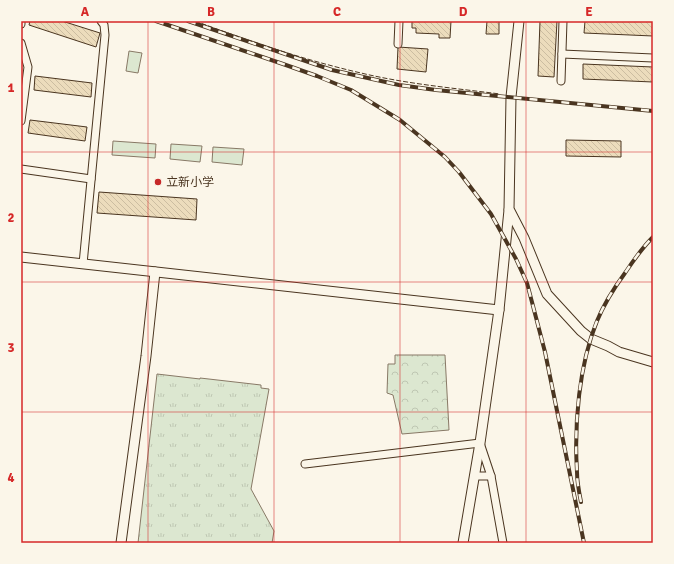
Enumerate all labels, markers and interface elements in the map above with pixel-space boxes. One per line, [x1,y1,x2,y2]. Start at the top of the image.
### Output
text: A [81,4,90,20]
text: B [207,4,215,20]
text: C [333,4,341,20]
text: D [459,4,468,20]
text: E [585,4,593,20]
text: 1 [7,80,15,96]
place label: 立新小学 [166,175,214,190]
marker: 立新小学 [153,177,163,187]
text: 2 [7,210,15,226]
text: 3 [7,340,15,356]
text: 4 [7,470,15,486]

